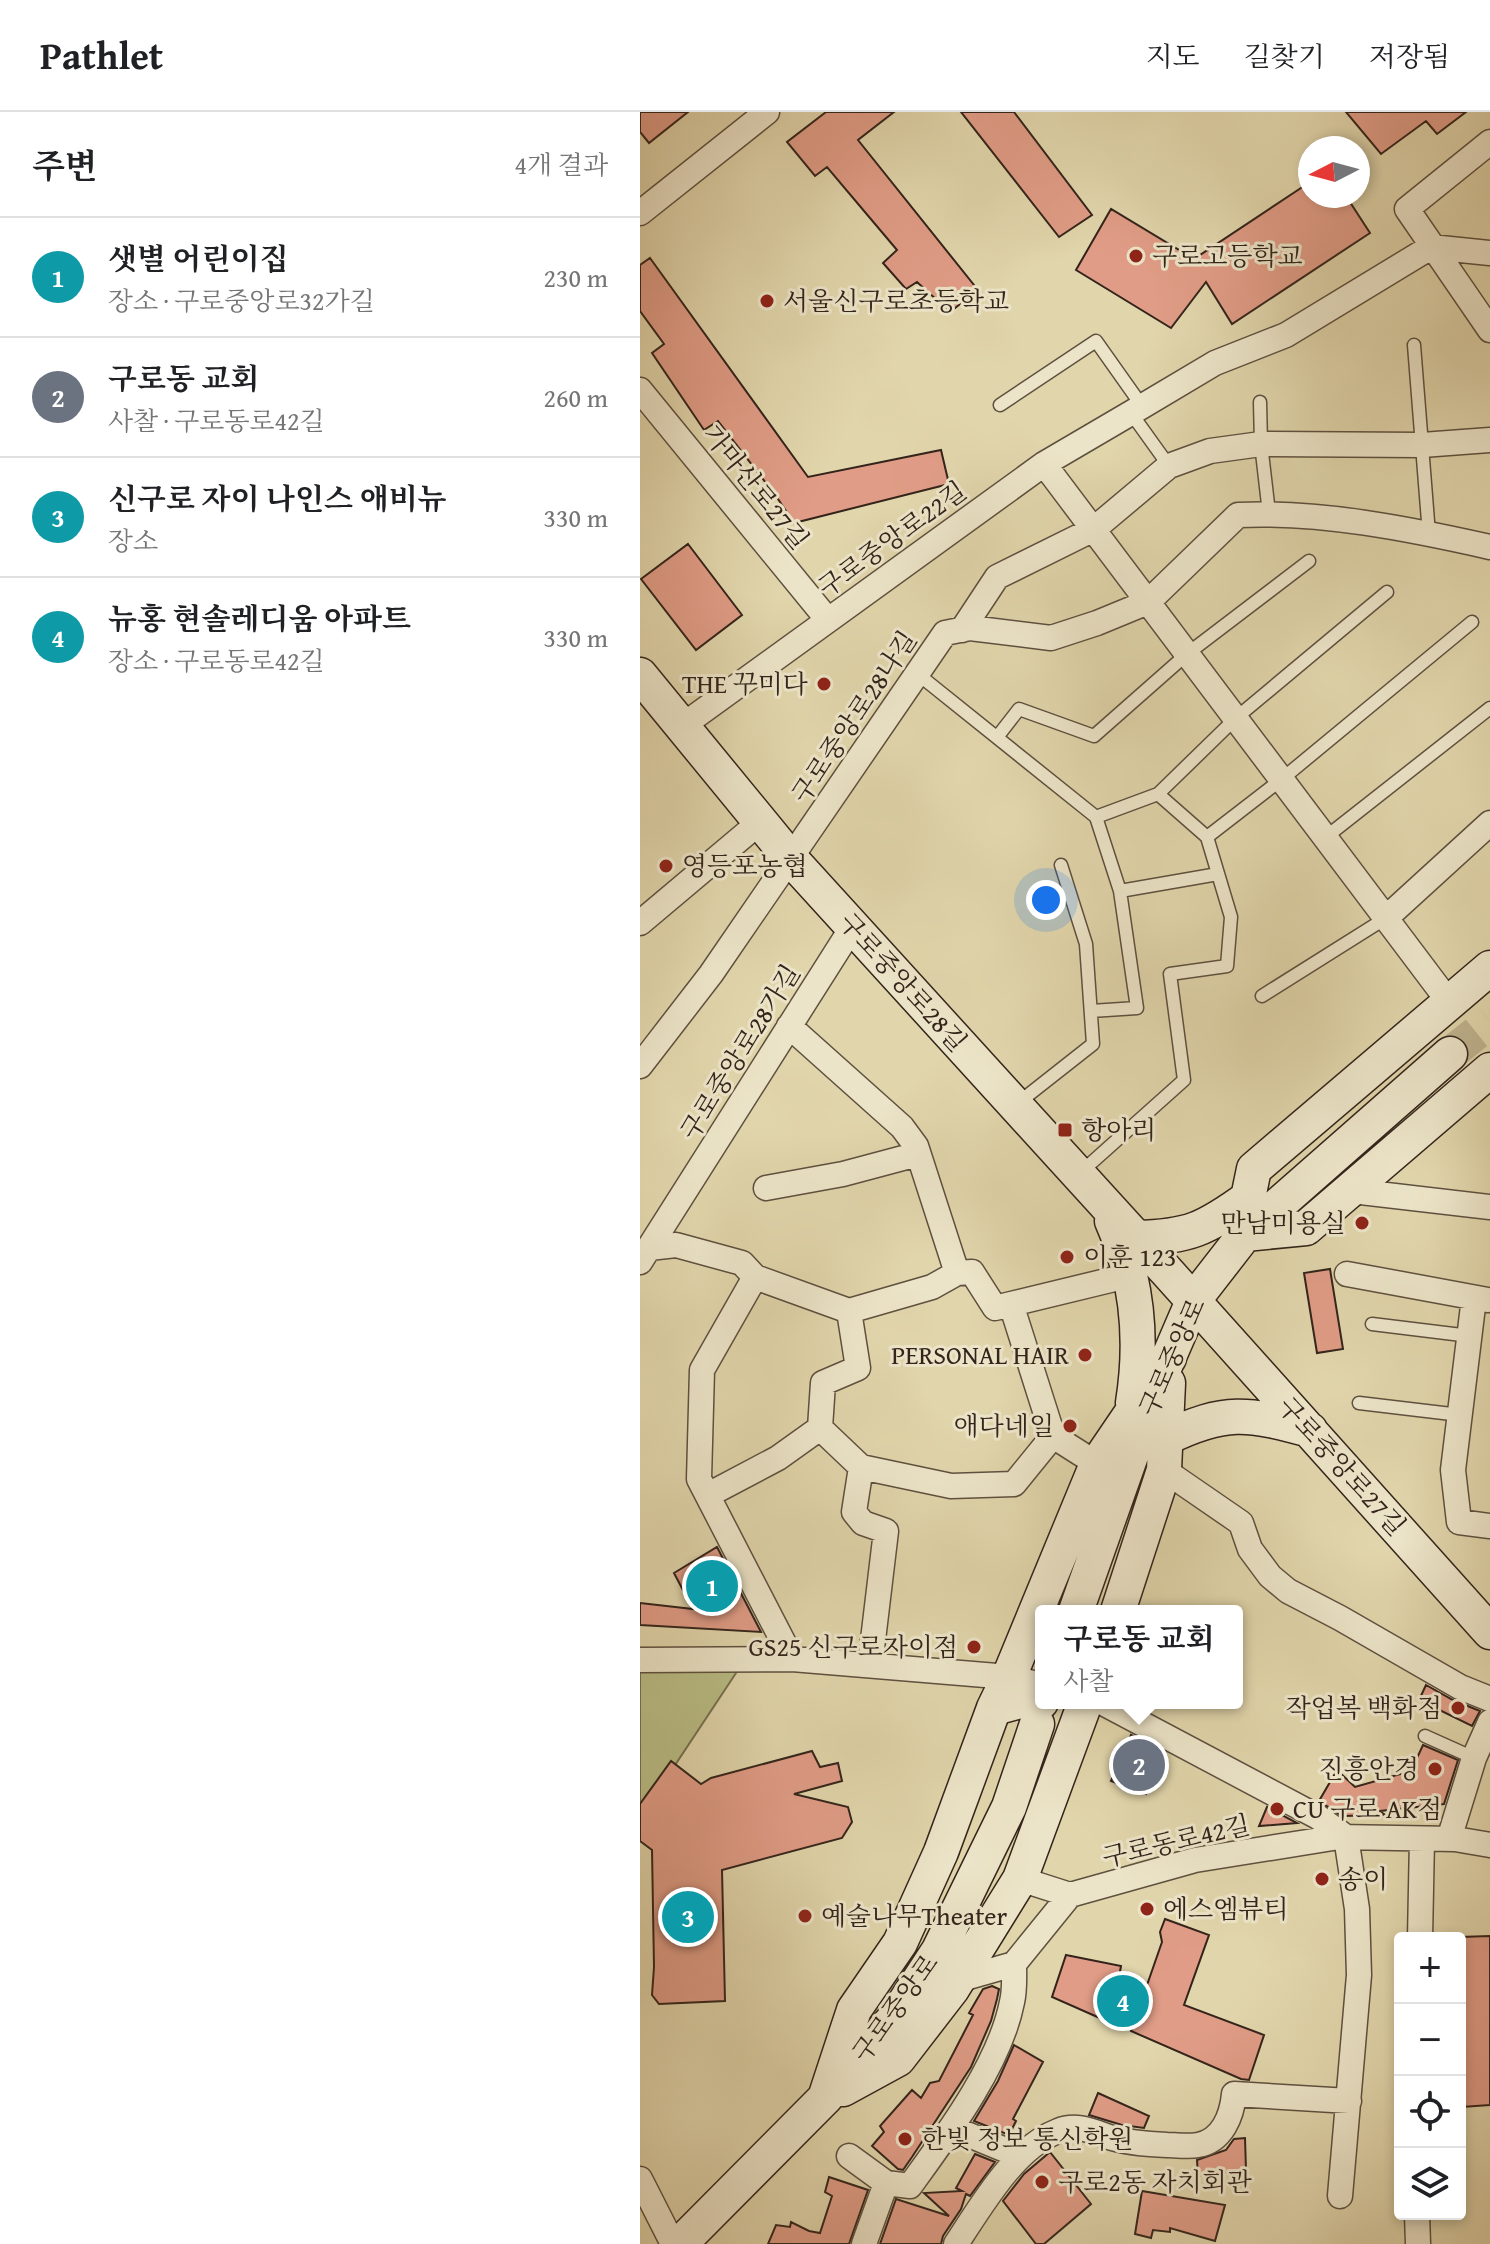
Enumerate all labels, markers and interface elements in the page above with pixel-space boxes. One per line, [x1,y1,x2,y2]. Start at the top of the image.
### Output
text: Pathlet [40,27,163,83]
text: 지도 [1146,35,1200,76]
text: 길찾기 [1244,35,1325,76]
text: 저장됨 [1369,35,1450,76]
north arrow [1298,136,1370,208]
text: 주변 [32,141,98,190]
text: 4개 결과 [514,145,608,184]
text: 샛별 어린이집 [108,236,289,280]
place label: 구로고등학교 [1152,236,1303,275]
marker: 구로고등학교 [1127,247,1145,265]
text: 1 [51,258,65,297]
text: 230 m [543,258,608,297]
text: 장소 · 구로중앙로32가길 [108,281,375,320]
place label: 서울신구로초등학교 [783,281,1009,320]
marker: 서울신구로초등학교 [758,292,776,310]
text: 구로동 교회 [108,356,260,400]
text: 2 [51,378,65,417]
text: 260 m [543,378,608,417]
text: 사찰 · 구로동로42길 [108,401,325,440]
street label: 가마산로27길 [694,416,819,557]
street label: 구로중앙로22길 [809,471,974,606]
text: 신구로 자이 나인스 애비뉴 [108,476,447,520]
text: 3 [51,498,65,537]
text: 330 m [543,498,608,537]
text: 장소 [108,521,158,560]
text: 뉴홍 현솔레디움 아파트 [108,596,411,640]
text: 4 [51,618,65,657]
text: 330 m [543,618,608,657]
street label: 구로중앙로28나길 [781,623,926,811]
text: 장소 · 구로동로42길 [108,641,325,680]
place label: THE 꾸미다 [682,664,808,703]
marker: THE 꾸미다 [815,675,833,693]
place label: 영등포농협 [682,846,808,885]
marker: 영등포농협 [657,857,675,875]
your location [1026,880,1066,920]
street label: 구로중앙로28길 [830,903,977,1060]
street label: 구로중앙로28가길 [670,956,809,1147]
place label: 항아리 [1081,1110,1156,1149]
marker: 항아리 [1056,1121,1074,1139]
place label: 만남미용실 [1220,1203,1346,1242]
marker: 만남미용실 [1353,1214,1371,1232]
place label: 이훈 123 [1083,1237,1177,1276]
marker: 이훈 123 [1058,1248,1076,1266]
street label: 구로중앙로 [1128,1291,1215,1422]
place label: PERSONAL HAIR [891,1335,1069,1374]
marker: PERSONAL HAIR [1076,1346,1094,1364]
street label: 구로중앙로27길 [1269,1387,1416,1544]
place label: 애다네일 [954,1406,1054,1445]
marker: 애다네일 [1061,1417,1079,1435]
pin: 1 [686,1556,738,1616]
popup [1035,1605,1243,1709]
text: 구로동 교회 [1063,1616,1215,1660]
place label: GS25 신구로자이점 [749,1627,958,1666]
marker: GS25 신구로자이점 [965,1638,983,1656]
text: 사찰 [1063,1661,1113,1700]
place label: 작업복 백화점 [1286,1688,1442,1727]
marker: 작업복 백화점 [1449,1699,1467,1717]
pin: 2 [1113,1735,1165,1795]
place label: 진흥안경 [1319,1749,1419,1788]
marker: 진흥안경 [1426,1760,1444,1778]
place label: CU 구로 AK점 [1293,1789,1442,1828]
marker: CU 구로 AK점 [1268,1800,1286,1818]
street label: 구로동로42길 [1098,1805,1254,1876]
place label: 송이 [1338,1859,1388,1898]
marker: 송이 [1313,1870,1331,1888]
pin: 3 [662,1887,714,1947]
place label: 에스엠뷰티 [1163,1889,1289,1928]
place label: 예술나무Theater [821,1896,1008,1935]
marker: 에스엠뷰티 [1138,1900,1156,1918]
marker: 예술나무Theater [796,1907,814,1925]
map controls [1394,1932,1466,2220]
button: + [1394,1932,1466,2004]
street label: 구로중앙로 [842,1945,947,2070]
pin: 4 [1097,1971,1149,2031]
button: − [1394,2004,1466,2076]
button: locate [1394,2076,1466,2148]
place label: 한빛 정보 통신학원 [921,2119,1133,2158]
marker: 한빛 정보 통신학원 [896,2130,914,2148]
button: layers [1394,2148,1466,2220]
place label: 구로2동 자치회관 [1058,2162,1252,2201]
marker: 구로2동 자치회관 [1033,2173,1051,2191]

